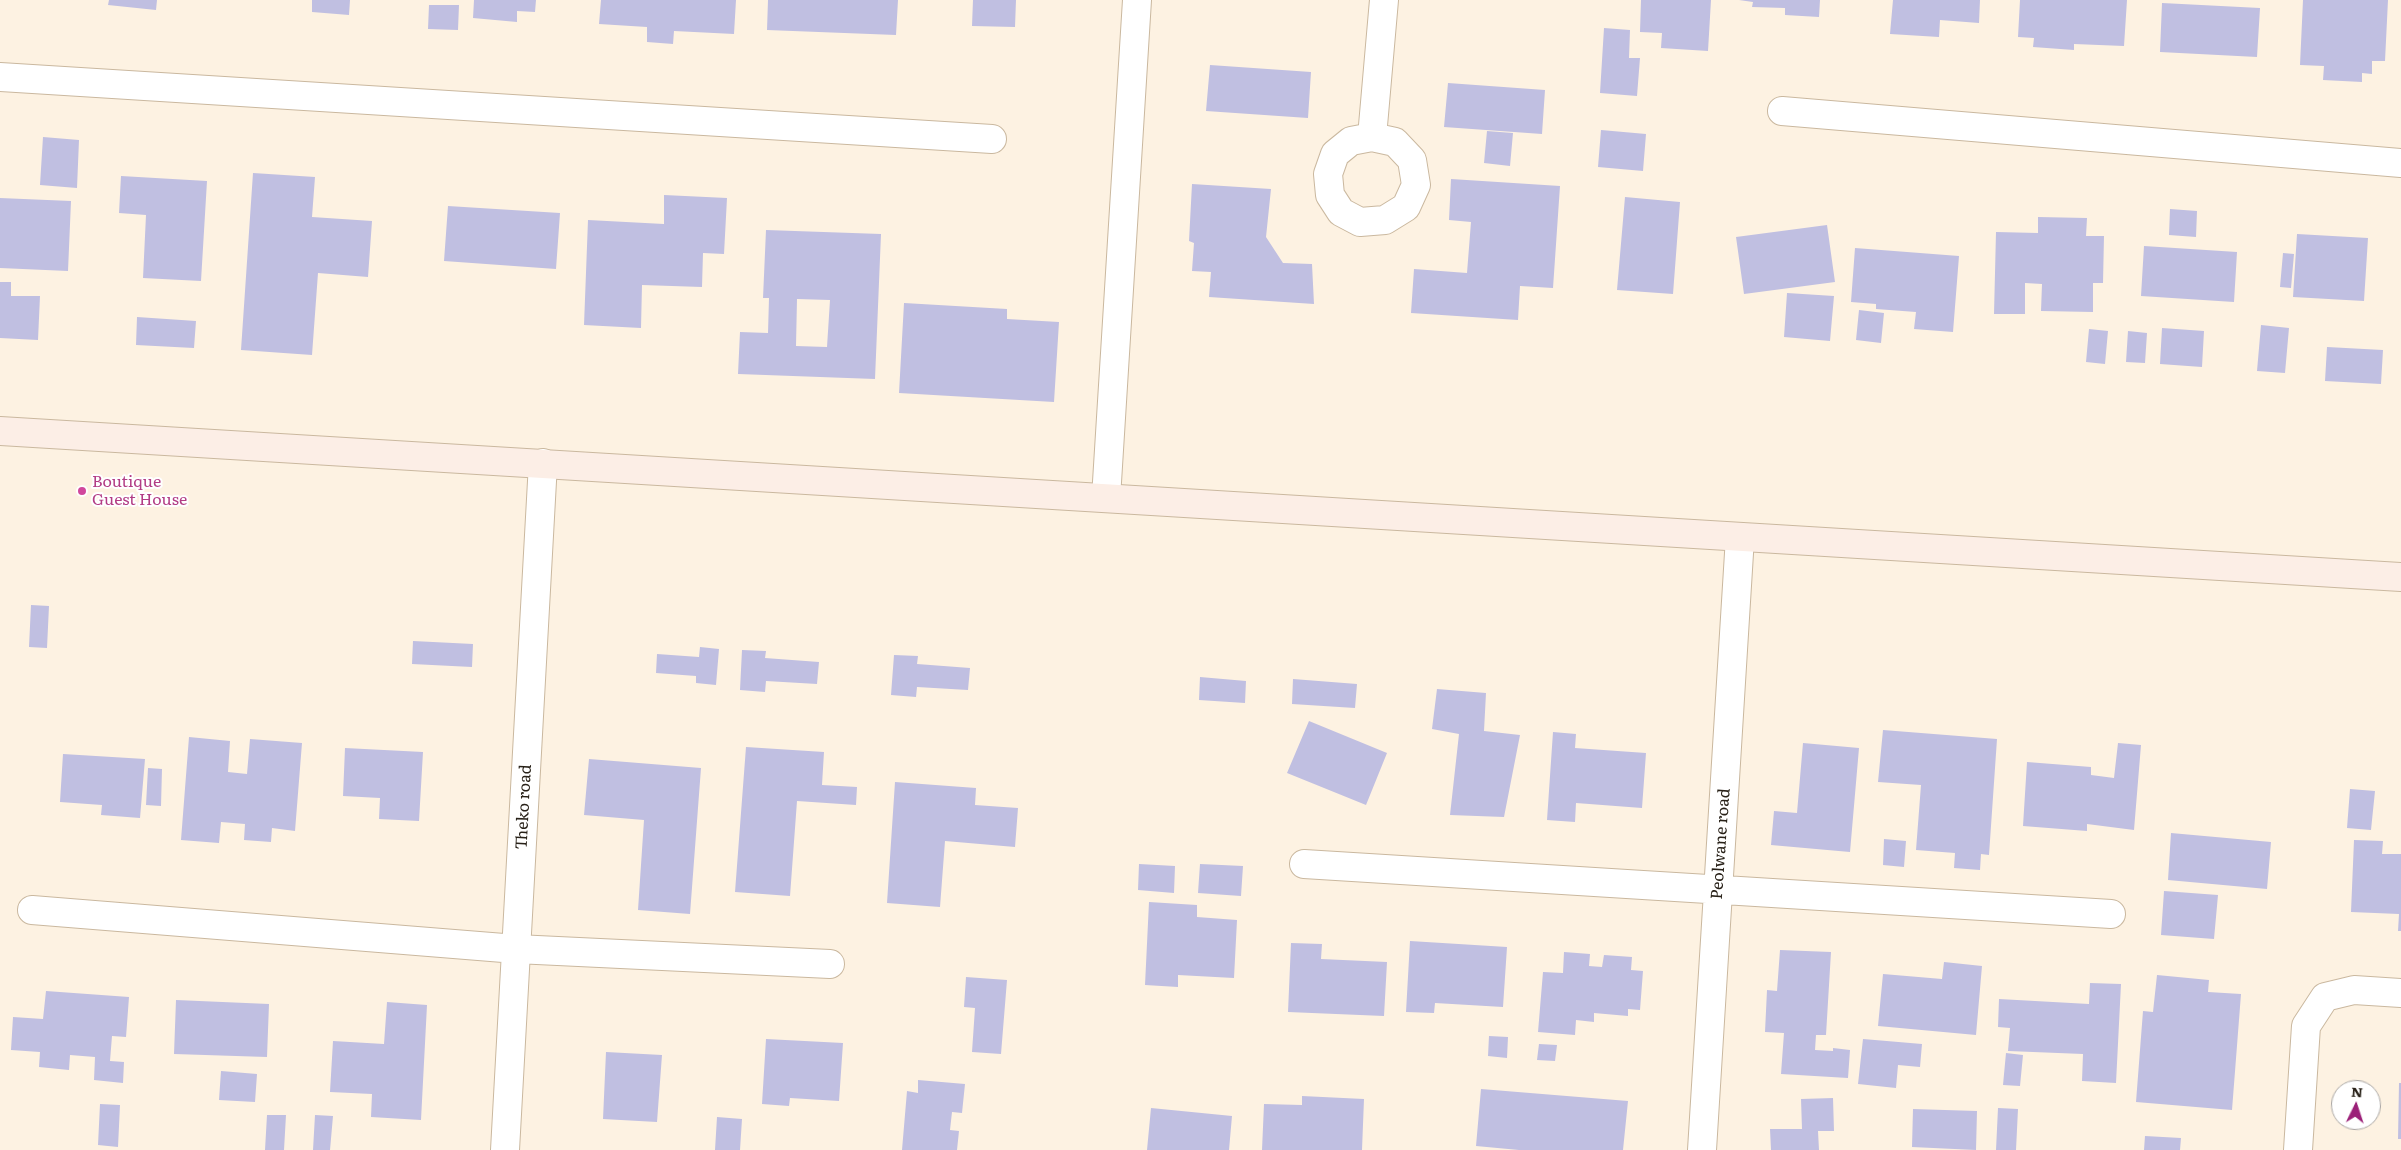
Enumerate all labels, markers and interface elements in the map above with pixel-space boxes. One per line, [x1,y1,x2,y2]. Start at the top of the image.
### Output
place label: Boutique Guest House [92,472,187,510]
marker: Boutique Guest House [76,485,88,497]
street label: Theko road [512,764,536,850]
street label: Peolwane road [1708,788,1734,900]
north arrow [2331,1080,2381,1130]
text: N [2350,1081,2364,1101]

